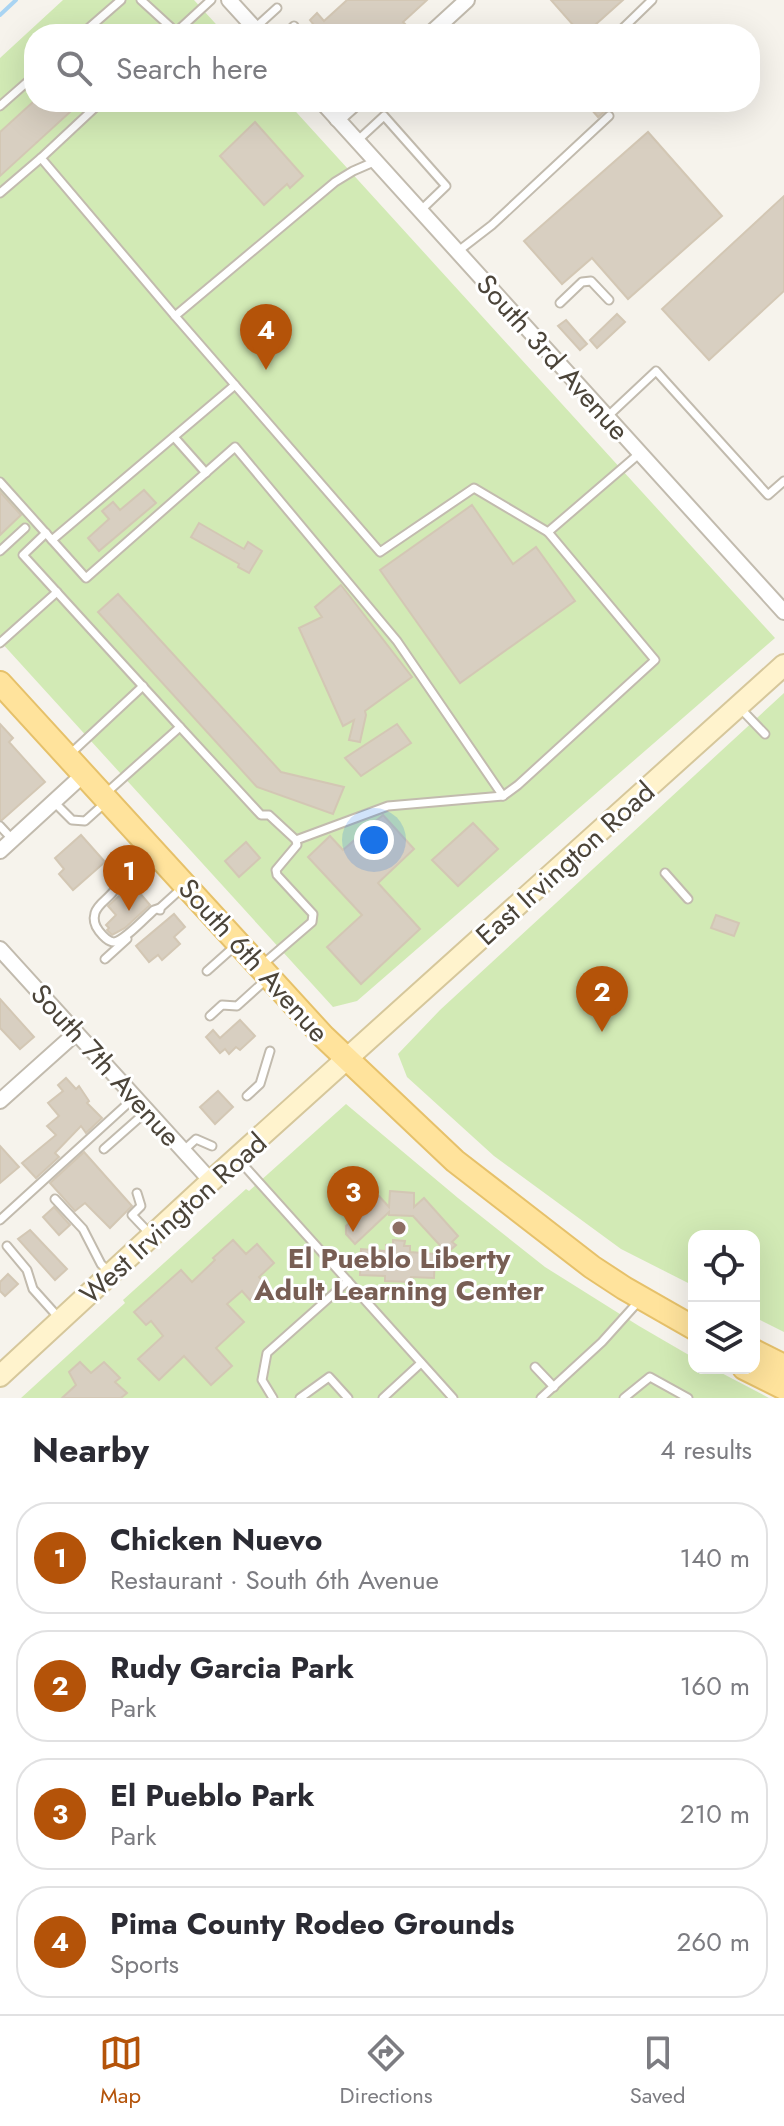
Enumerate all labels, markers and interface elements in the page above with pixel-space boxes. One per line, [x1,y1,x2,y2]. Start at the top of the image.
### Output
search box [24,24,760,112]
icon: search [52,46,96,90]
text: Search here [116,47,268,90]
street label: South 3rd Avenue [467,265,639,450]
pin: 4 [240,304,292,370]
street label: East Irvington Road [467,772,664,955]
your location [354,820,394,860]
pin: 1 [103,845,155,911]
street label: South 6th Avenue [169,869,339,1051]
pin: 2 [576,966,628,1032]
street label: South 7th Avenue [21,975,190,1156]
street label: West Irvington Road [71,1123,276,1314]
pin: 3 [327,1166,379,1232]
marker: El Pueblo Liberty Adult Learning Center [390,1219,408,1237]
map controls [688,1230,760,1374]
button: locate [688,1230,760,1302]
place label: El Pueblo Liberty Adult Learning Center [253,1238,544,1311]
button: layers [688,1302,760,1374]
text: Nearby [32,1426,149,1475]
text: 4 results [660,1431,752,1469]
text: Chicken Nuevo [110,1518,322,1561]
text: 1 [53,1539,67,1577]
text: 140 m [679,1539,750,1577]
text: Restaurant · South 6th Avenue [110,1561,439,1599]
text: Rudy Garcia Park [110,1646,354,1689]
text: 2 [51,1667,69,1705]
text: 160 m [680,1667,750,1705]
text: Park [110,1689,156,1727]
text: El Pueblo Park [110,1774,315,1817]
text: 3 [52,1795,68,1833]
text: 210 m [680,1795,750,1833]
text: Park [110,1817,156,1855]
text: Pima County Rodeo Grounds [110,1902,514,1945]
text: 4 [51,1923,69,1961]
text: 260 m [677,1923,750,1961]
text: Sports [110,1945,179,1983]
tab: Map [99,2031,143,2111]
tab: Directions [340,2031,433,2111]
tab: Saved [630,2031,685,2111]

